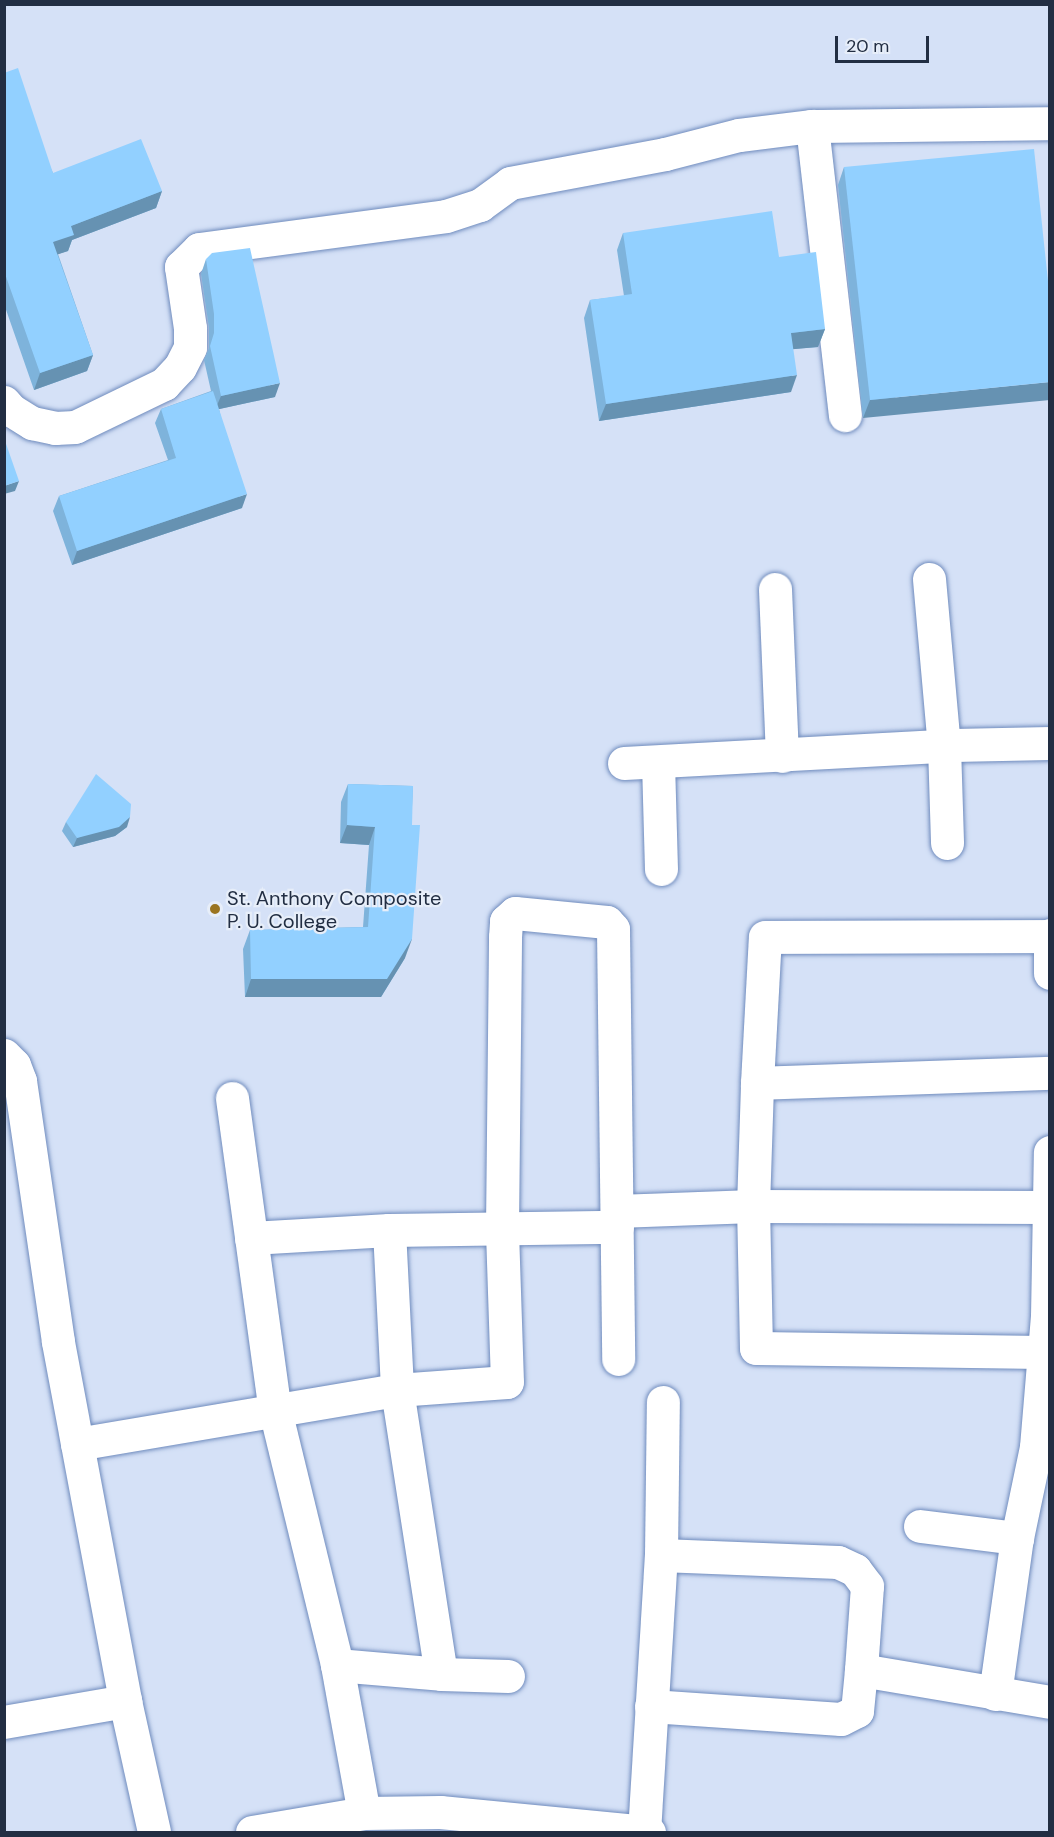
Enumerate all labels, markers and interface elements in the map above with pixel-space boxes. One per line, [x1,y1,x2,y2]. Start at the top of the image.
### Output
scale bar [838,24,932,62]
text: 20 m [846,34,889,58]
place label: St. Anthony Composite P. U. College [227,886,441,933]
marker: St. Anthony Composite P. U. College [208,902,222,916]

